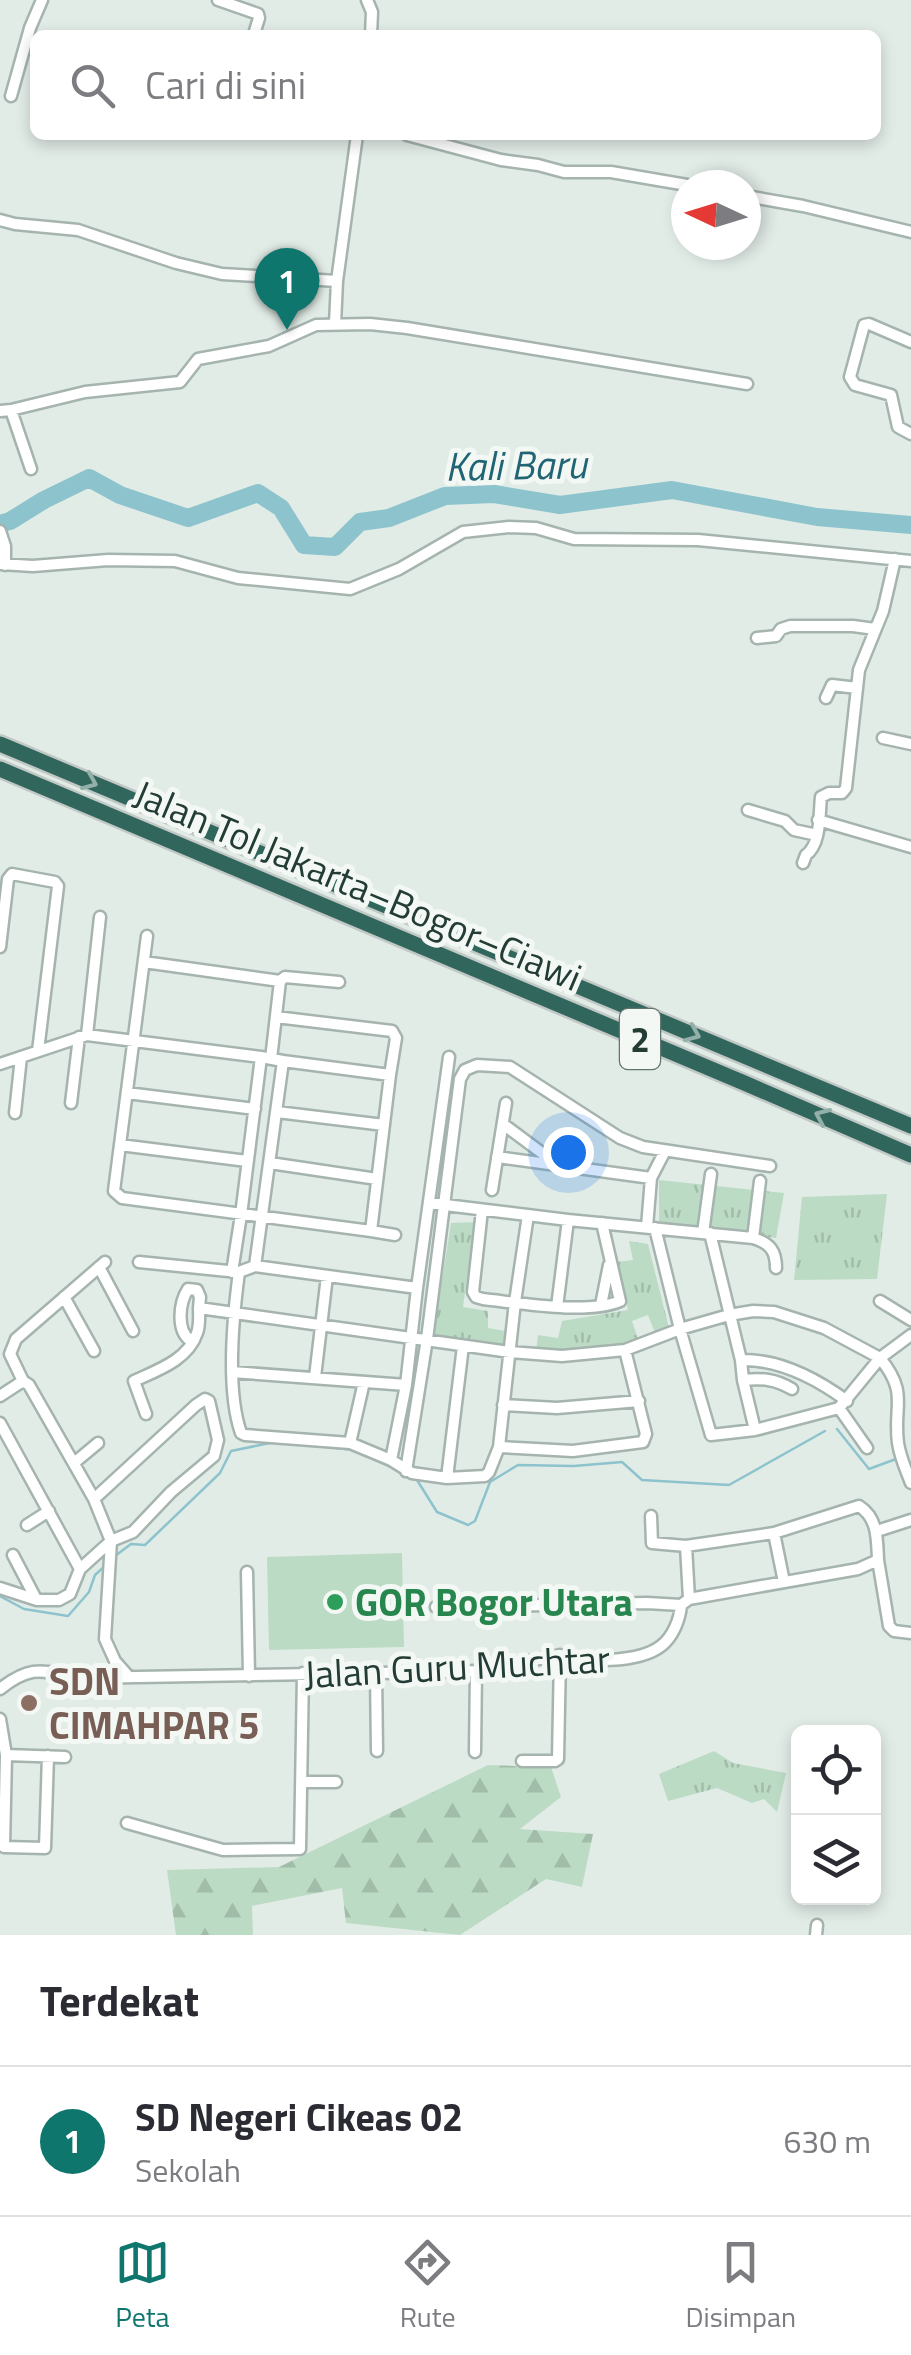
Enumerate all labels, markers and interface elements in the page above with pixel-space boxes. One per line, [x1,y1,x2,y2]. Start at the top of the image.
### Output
search box [30,30,881,140]
text: Cari di sini [145,56,306,114]
icon: search [65,58,120,113]
north arrow [671,170,761,260]
pin: 1 [254,248,320,330]
water label: Kali Baru [445,433,589,497]
street label: Jalan Tol Jakarta–Bogor–Ciawi [125,764,591,1006]
one-way arrow [80,770,98,790]
road number: 2 [620,1009,660,1069]
one-way arrow [683,1023,701,1043]
one-way arrow [814,1108,832,1128]
your location [543,1127,594,1178]
place label: GOR Bogor Utara [355,1573,633,1631]
marker: GOR Bogor Utara [324,1591,346,1613]
street label: Jalan Guru Muchtar [303,1629,611,1703]
place label: SDN CIMAHPAR 5 [49,1652,259,1754]
marker: SDN CIMAHPAR 5 [18,1692,40,1714]
map controls [791,1725,881,1905]
button: locate [791,1725,881,1815]
button: layers [791,1815,881,1905]
text: Terdekat [40,1968,199,2032]
text: SD Negeri Cikeas 02 [135,2088,463,2146]
text: 1 [64,2117,81,2165]
text: 630 m [783,2117,871,2165]
text: Sekolah [135,2146,241,2194]
tab: Peta [115,2235,170,2338]
tab: Rute [400,2235,456,2338]
tab: Disimpan [686,2235,796,2338]

